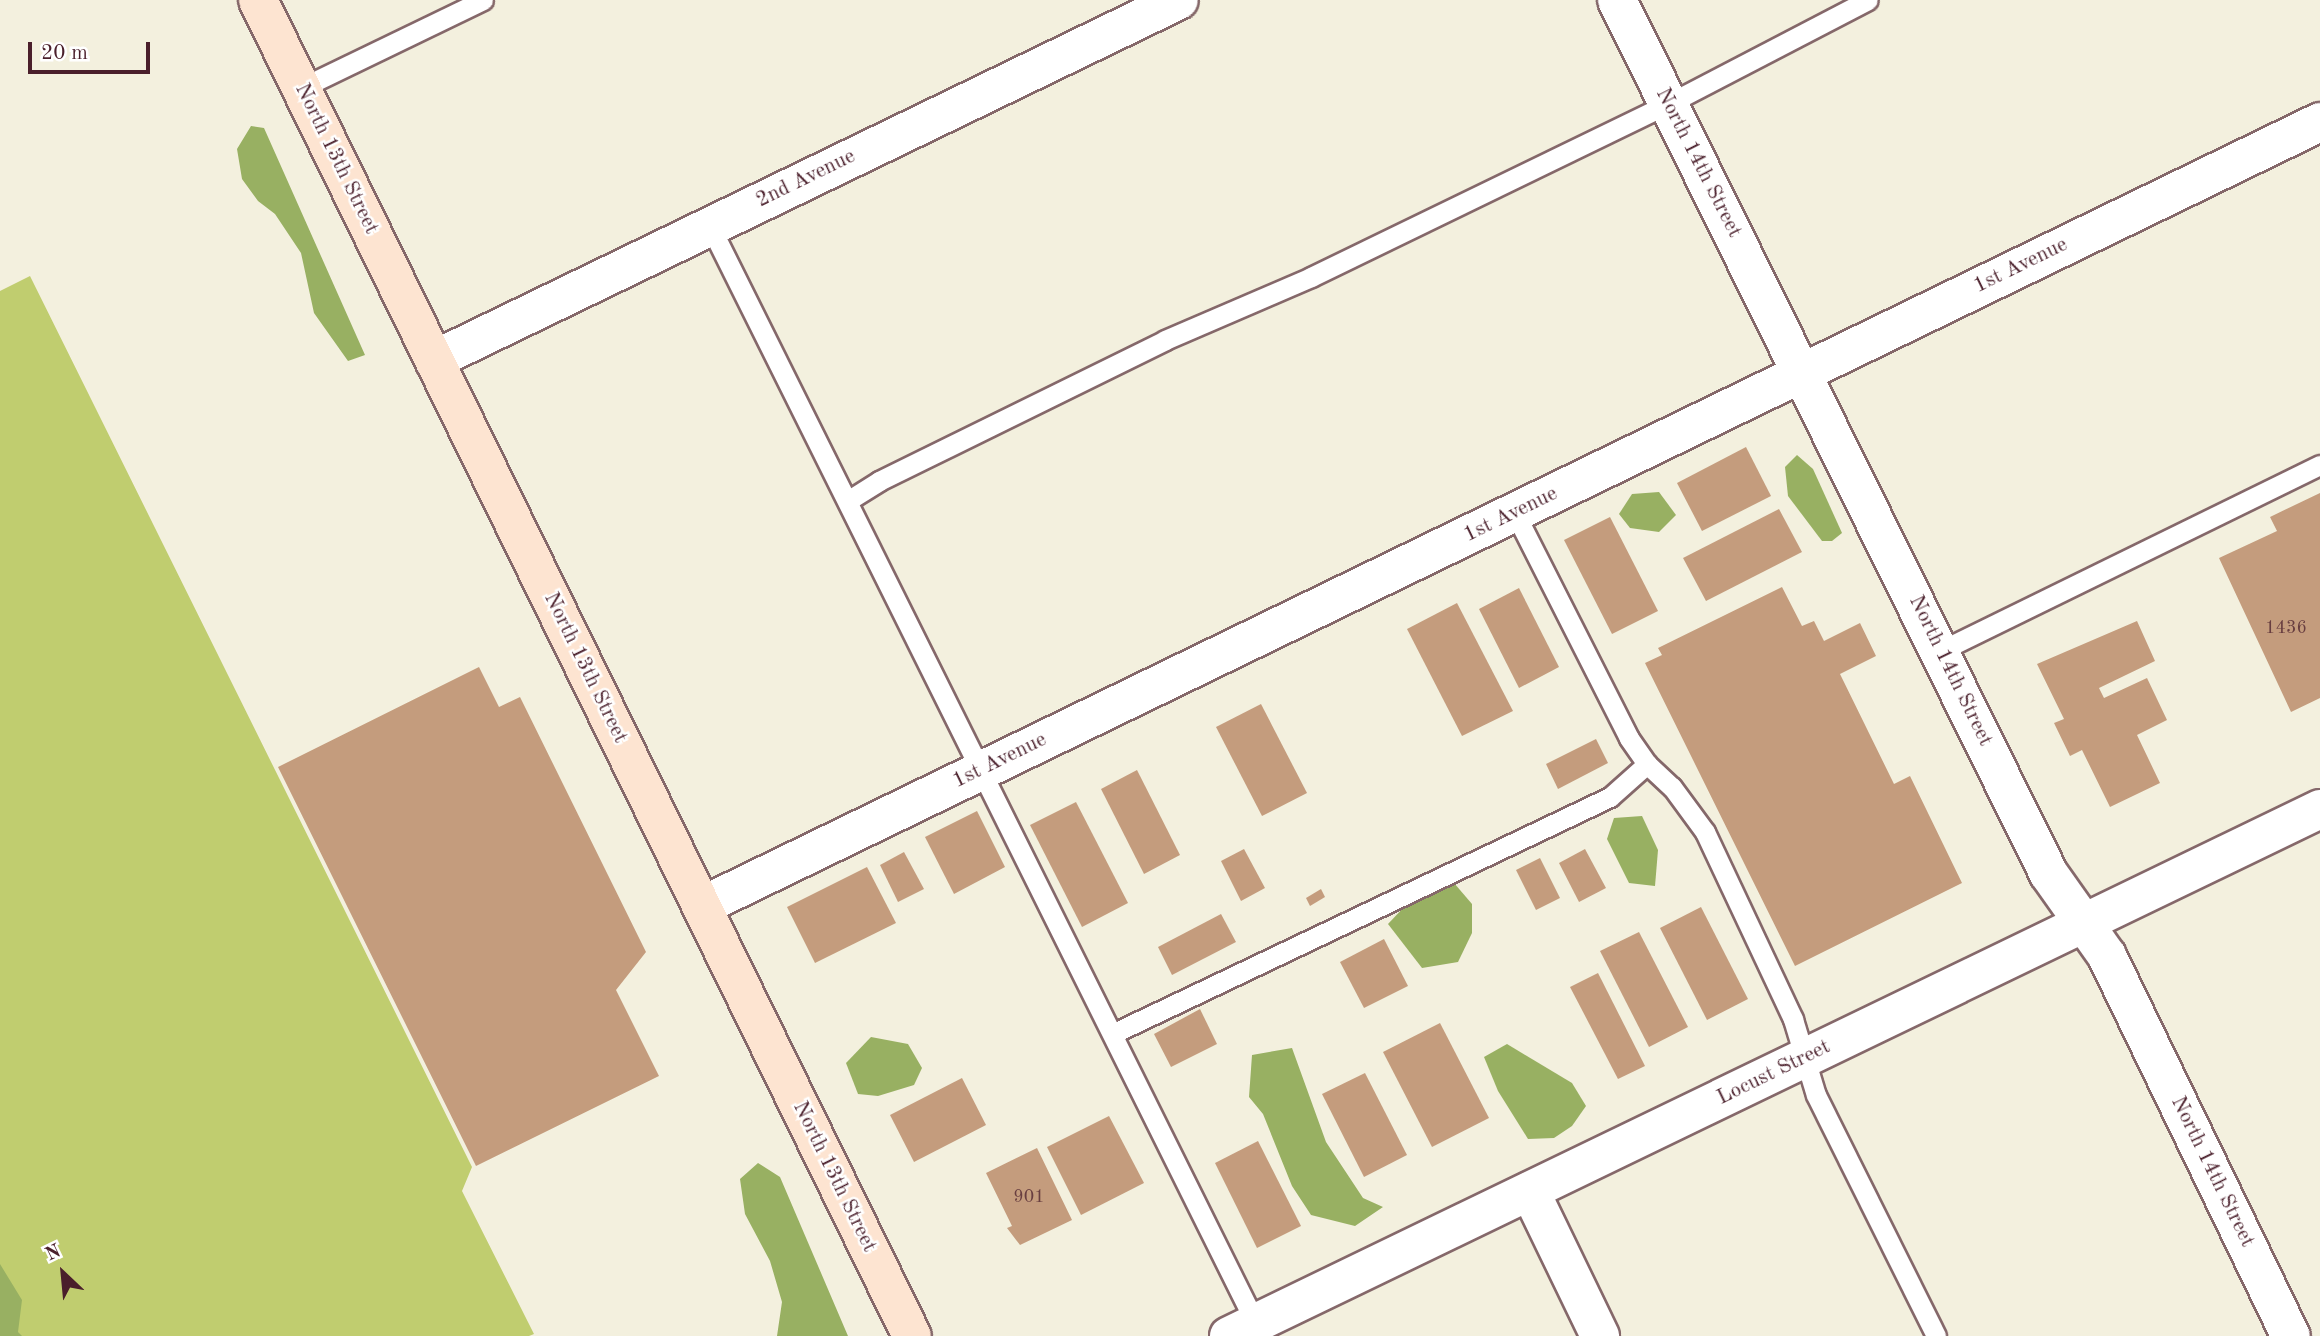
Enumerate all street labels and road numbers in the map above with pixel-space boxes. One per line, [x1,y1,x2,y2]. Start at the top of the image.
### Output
street label: North 13th Street [289,80,383,238]
street label: North 14th Street [1649,84,1747,242]
street label: 2nd Avenue [752,144,860,214]
street label: 1st Avenue [1970,232,2072,300]
street label: 1st Avenue [1460,481,1562,549]
street label: North 13th Street [538,589,632,747]
street label: North 14th Street [1903,592,1997,750]
street label: 1st Avenue [949,727,1051,795]
street label: Locust Street [1713,1035,1835,1111]
street label: North 14th Street [2165,1093,2259,1251]
street label: North 13th Street [787,1098,881,1256]

